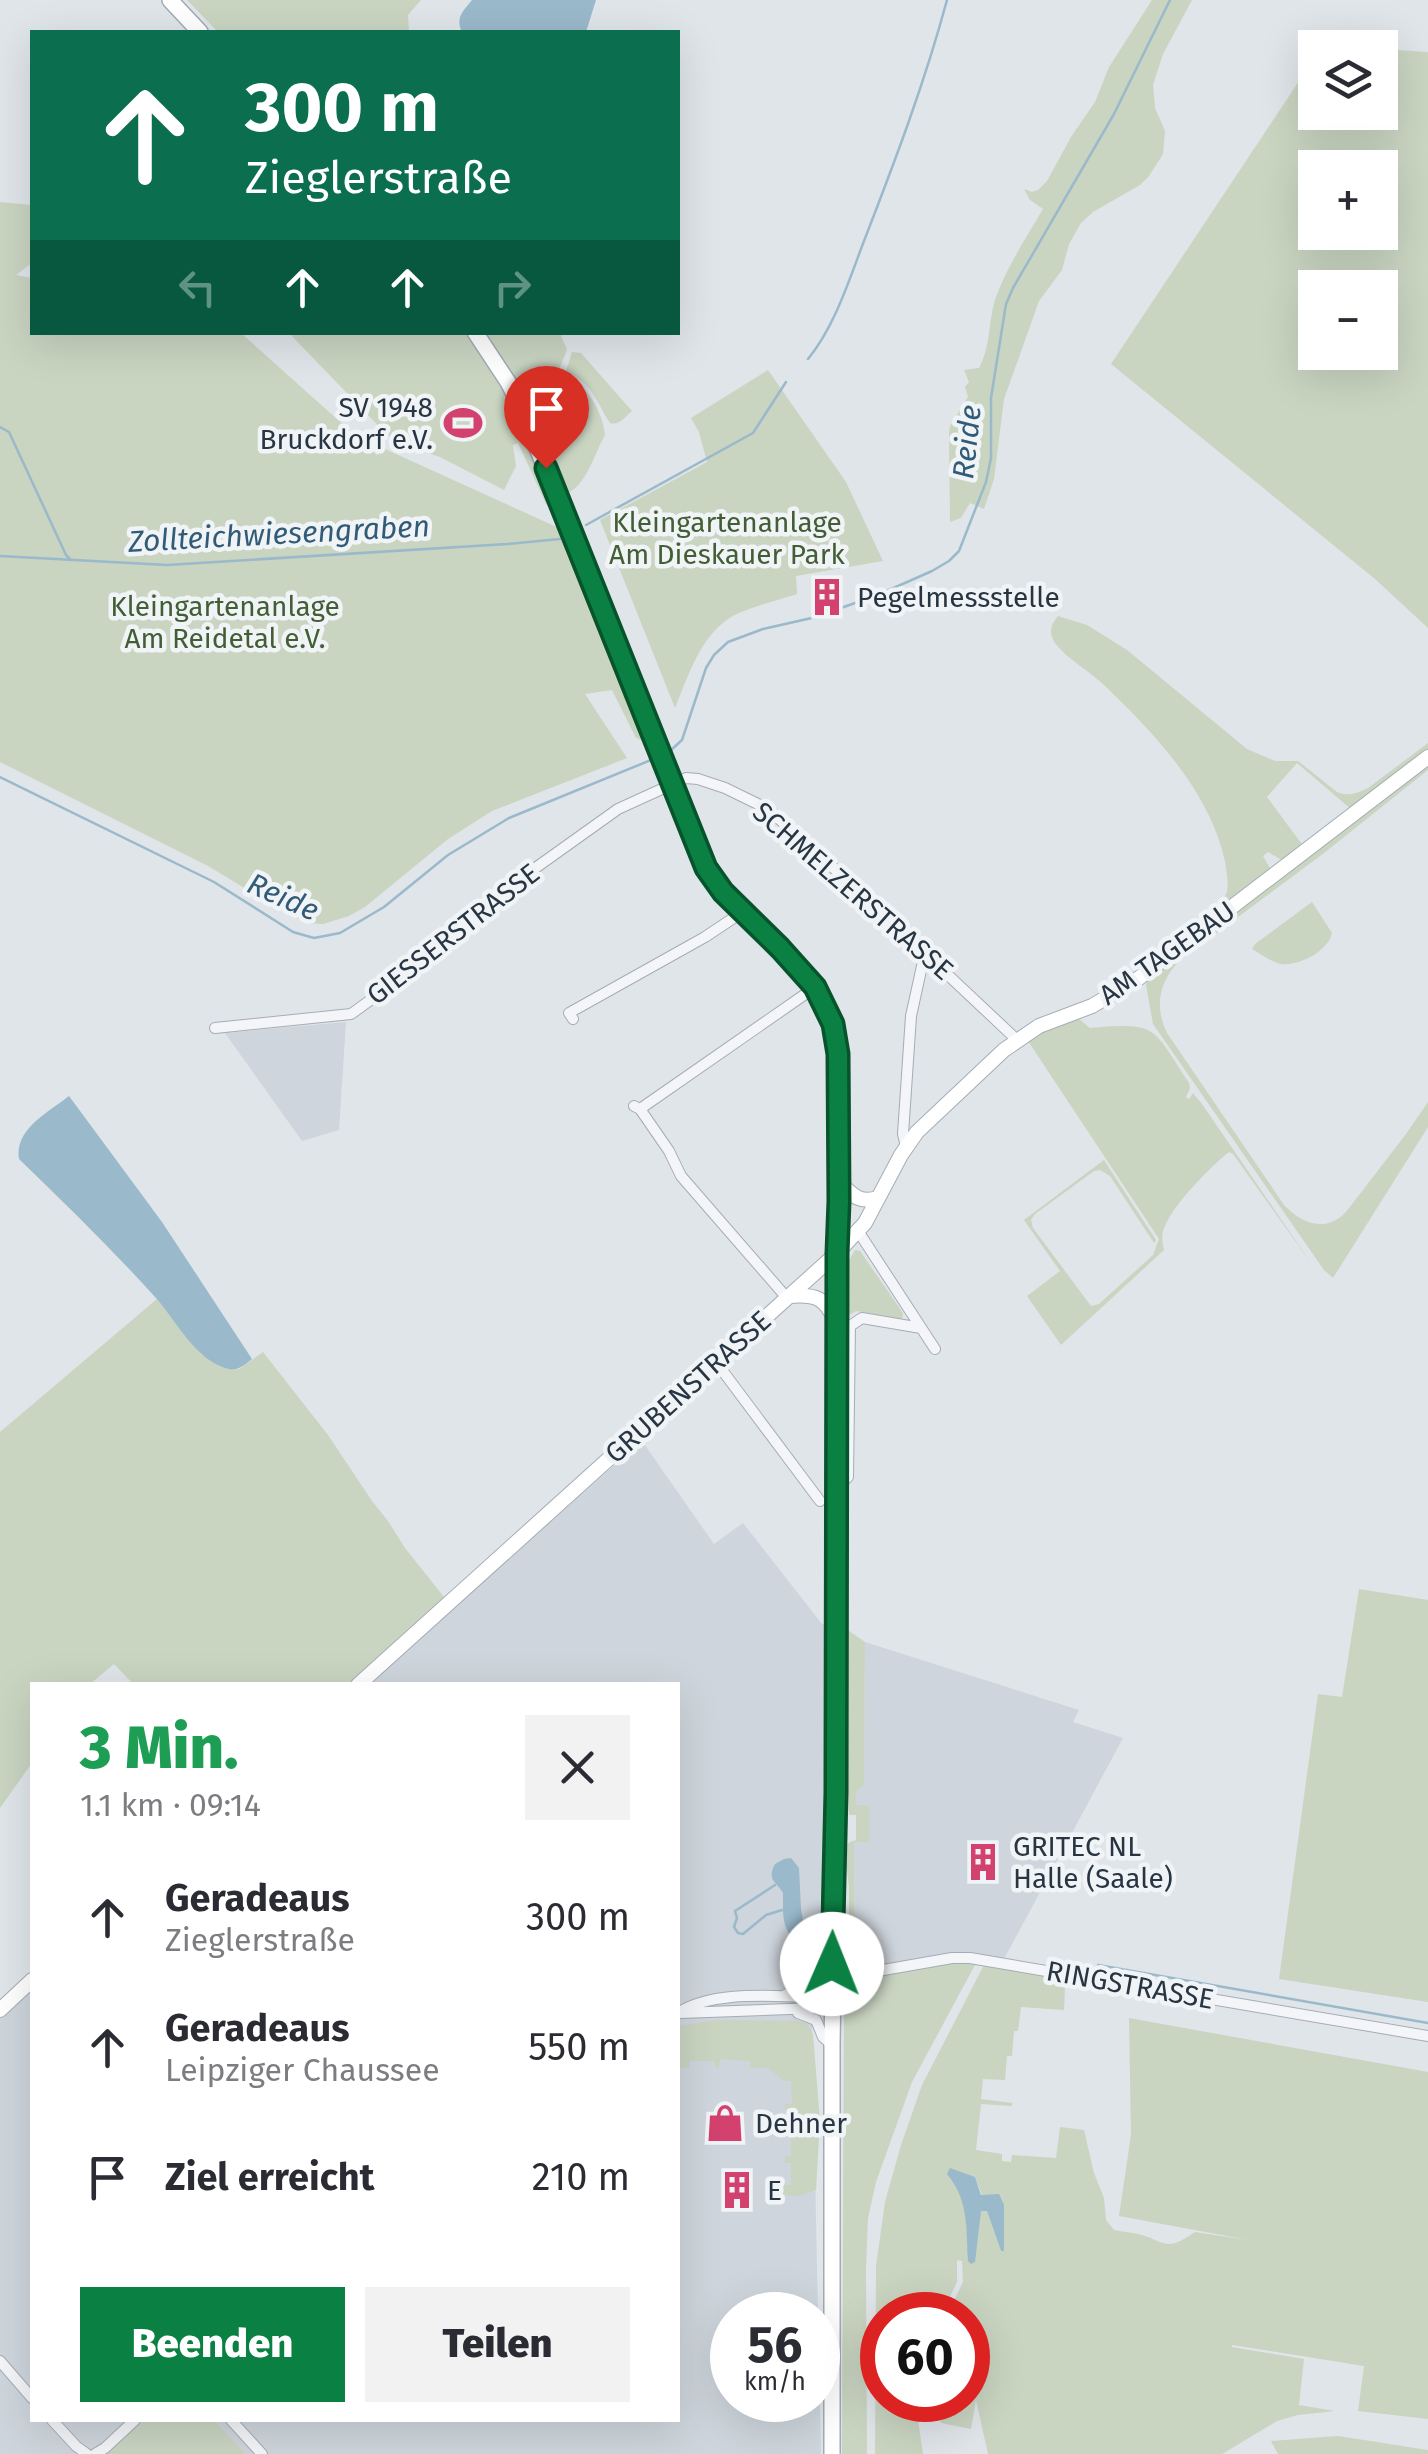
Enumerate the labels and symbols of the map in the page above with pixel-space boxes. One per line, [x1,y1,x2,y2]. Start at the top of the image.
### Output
pin [504,366,589,469]
place label: SV 1948 Bruckdorf e.V. [260,391,433,456]
sports icon: SV 1948 Bruckdorf e.V. [442,402,484,444]
water label: Reide [945,403,989,481]
park label: Kleingartenanlage Am Dieskauer Park [609,506,846,571]
water label: Zollteichwiesengraben [126,508,431,560]
building icon: Pegelmessstelle [806,576,848,618]
place label: Pegelmessstelle [857,581,1060,614]
park label: Kleingartenanlage Am Reidetal e.V. [110,590,340,655]
street label: SCHMELZERSTRASSE [746,795,960,987]
street label: GIESSERSTRASSE [360,856,546,1012]
water label: Reide [242,865,324,929]
street label: AM TAGEBAU [1093,894,1241,1012]
street label: GRUBENSTRASSE [598,1304,778,1470]
place label: GRITEC NL Halle (Saale) [1013,1830,1173,1895]
building icon: GRITEC NL Halle (Saale) [962,1841,1004,1883]
position arrow [780,1912,884,2016]
street label: RINGSTRASSE [1044,1954,1216,2016]
shop icon: Dehner [704,2102,746,2144]
place label: Dehner [755,2107,847,2140]
building icon: E [716,2169,758,2211]
place label: E [767,2174,782,2207]
speed limit sign: 60 [860,2292,990,2422]

